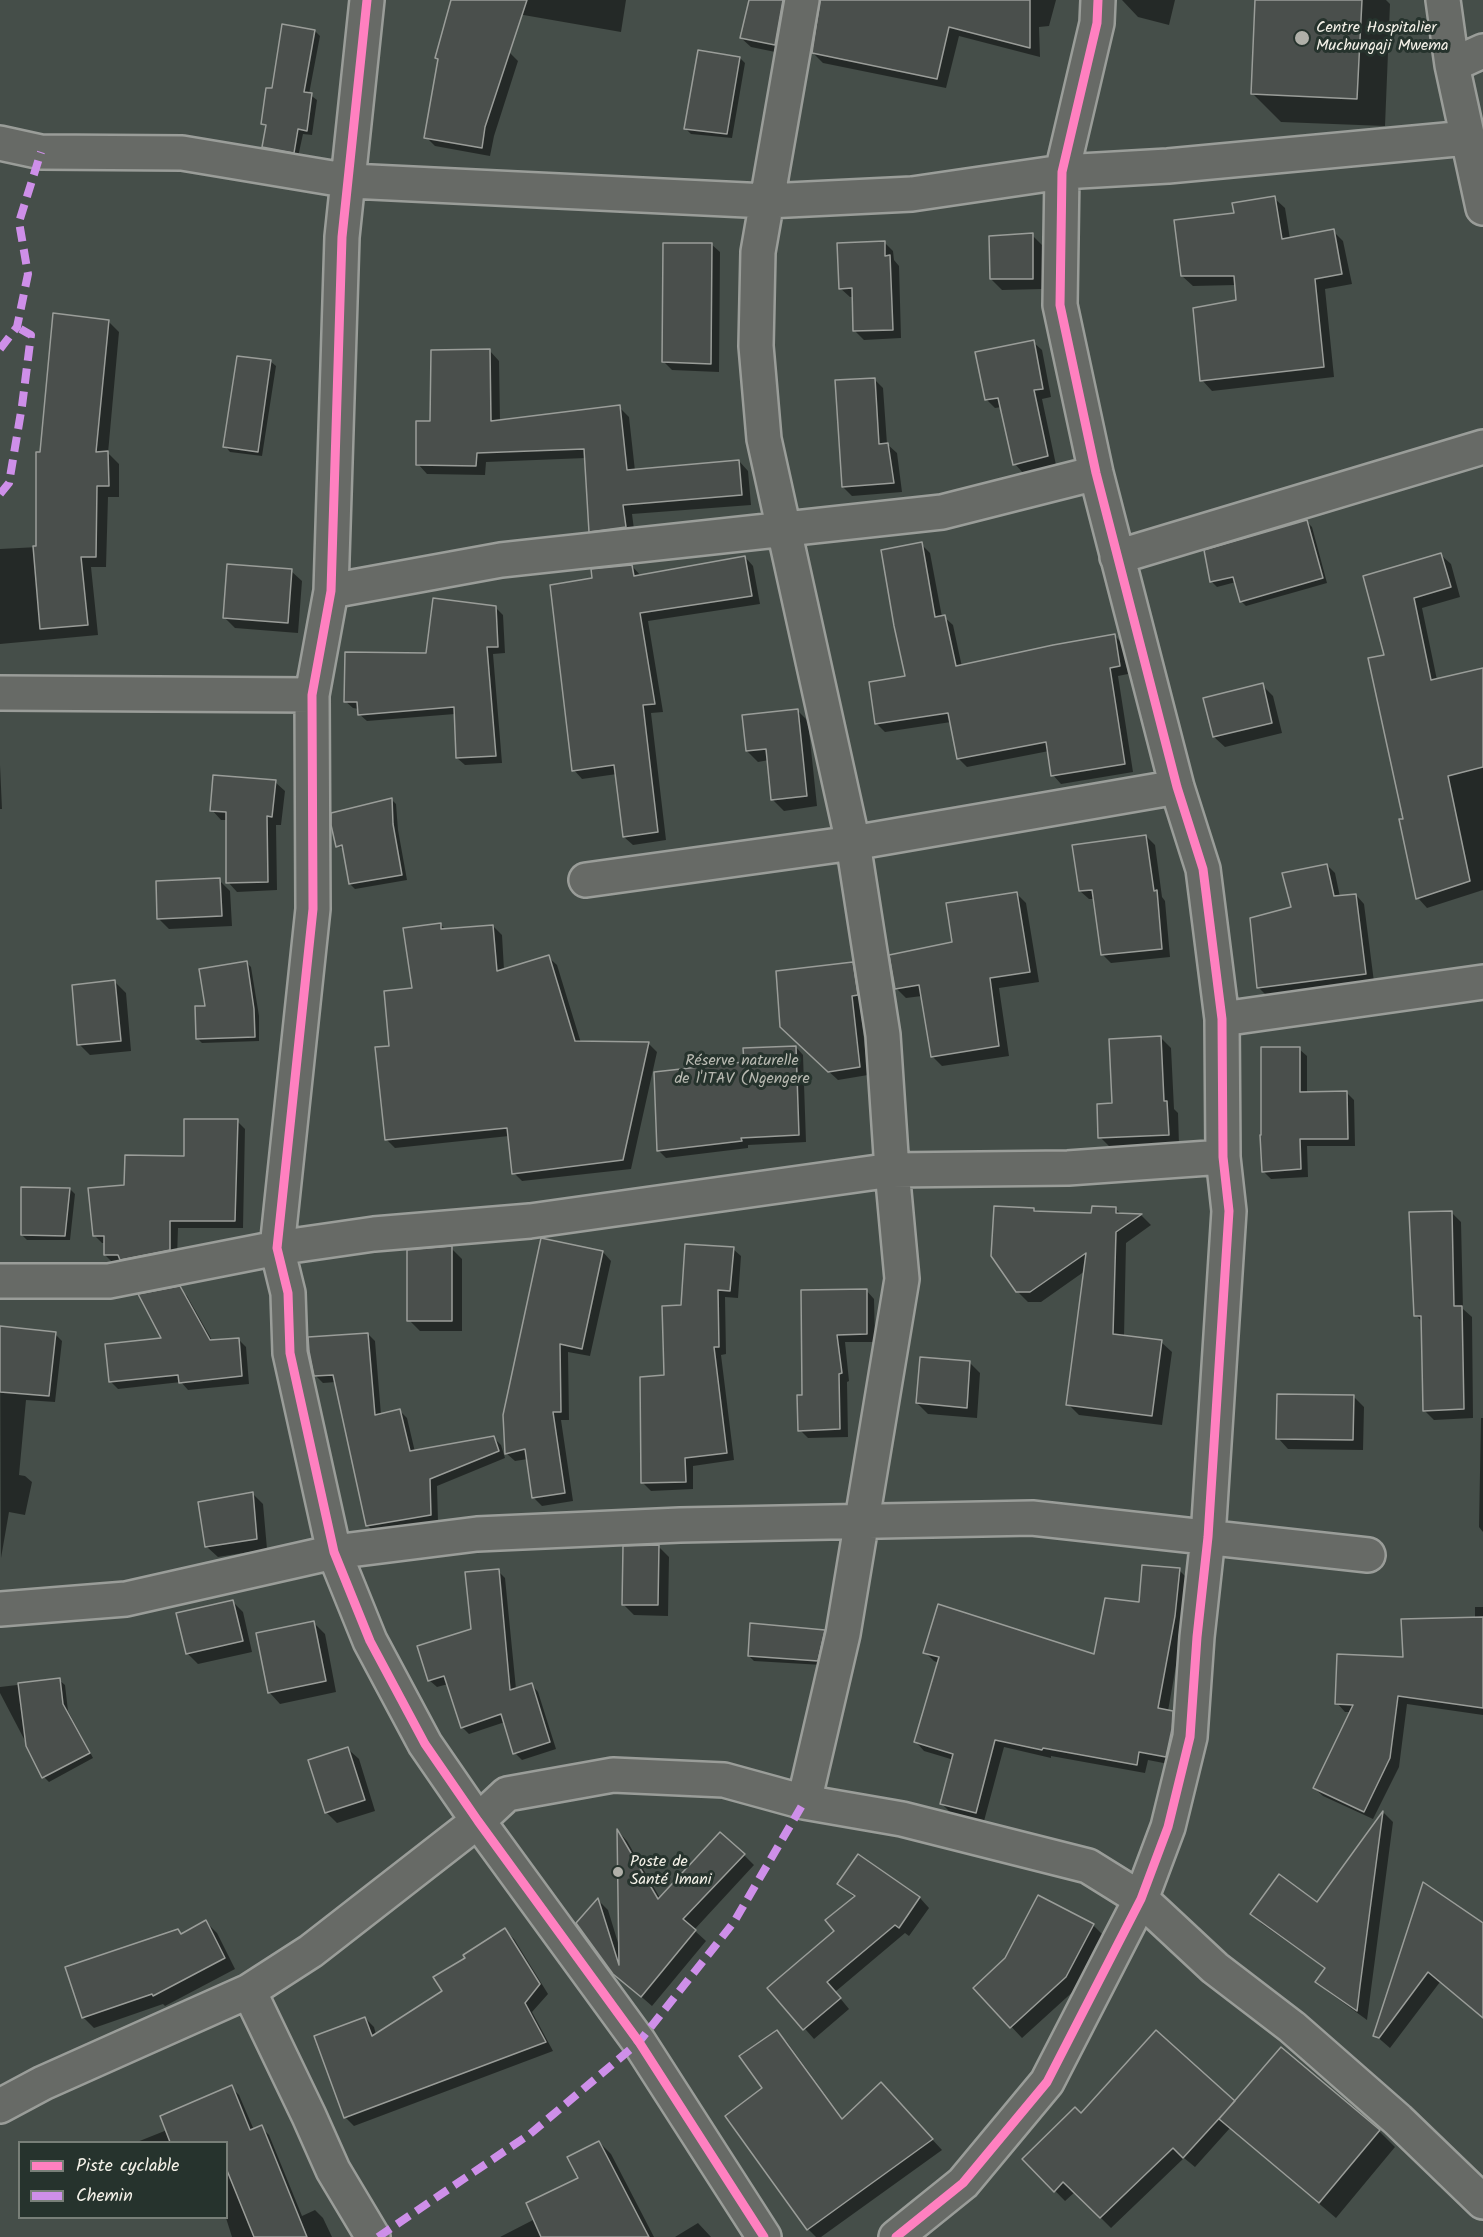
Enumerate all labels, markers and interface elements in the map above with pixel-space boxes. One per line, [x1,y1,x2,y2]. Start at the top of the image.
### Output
place label: Centre Hospitalier Muchungaji Mwema [1316,19,1448,57]
marker: Centre Hospitalier Muchungaji Mwema [1293,29,1311,47]
park label: Réserve naturelle de l'ITAV (Ngengere [674,1052,810,1090]
place label: Poste de Santé Imani [630,1853,712,1891]
marker: Poste de Santé Imani [611,1865,625,1879]
legend [18,2141,228,2219]
text: Piste cyclable [76,2152,179,2181]
text: Chemin [76,2182,133,2211]

